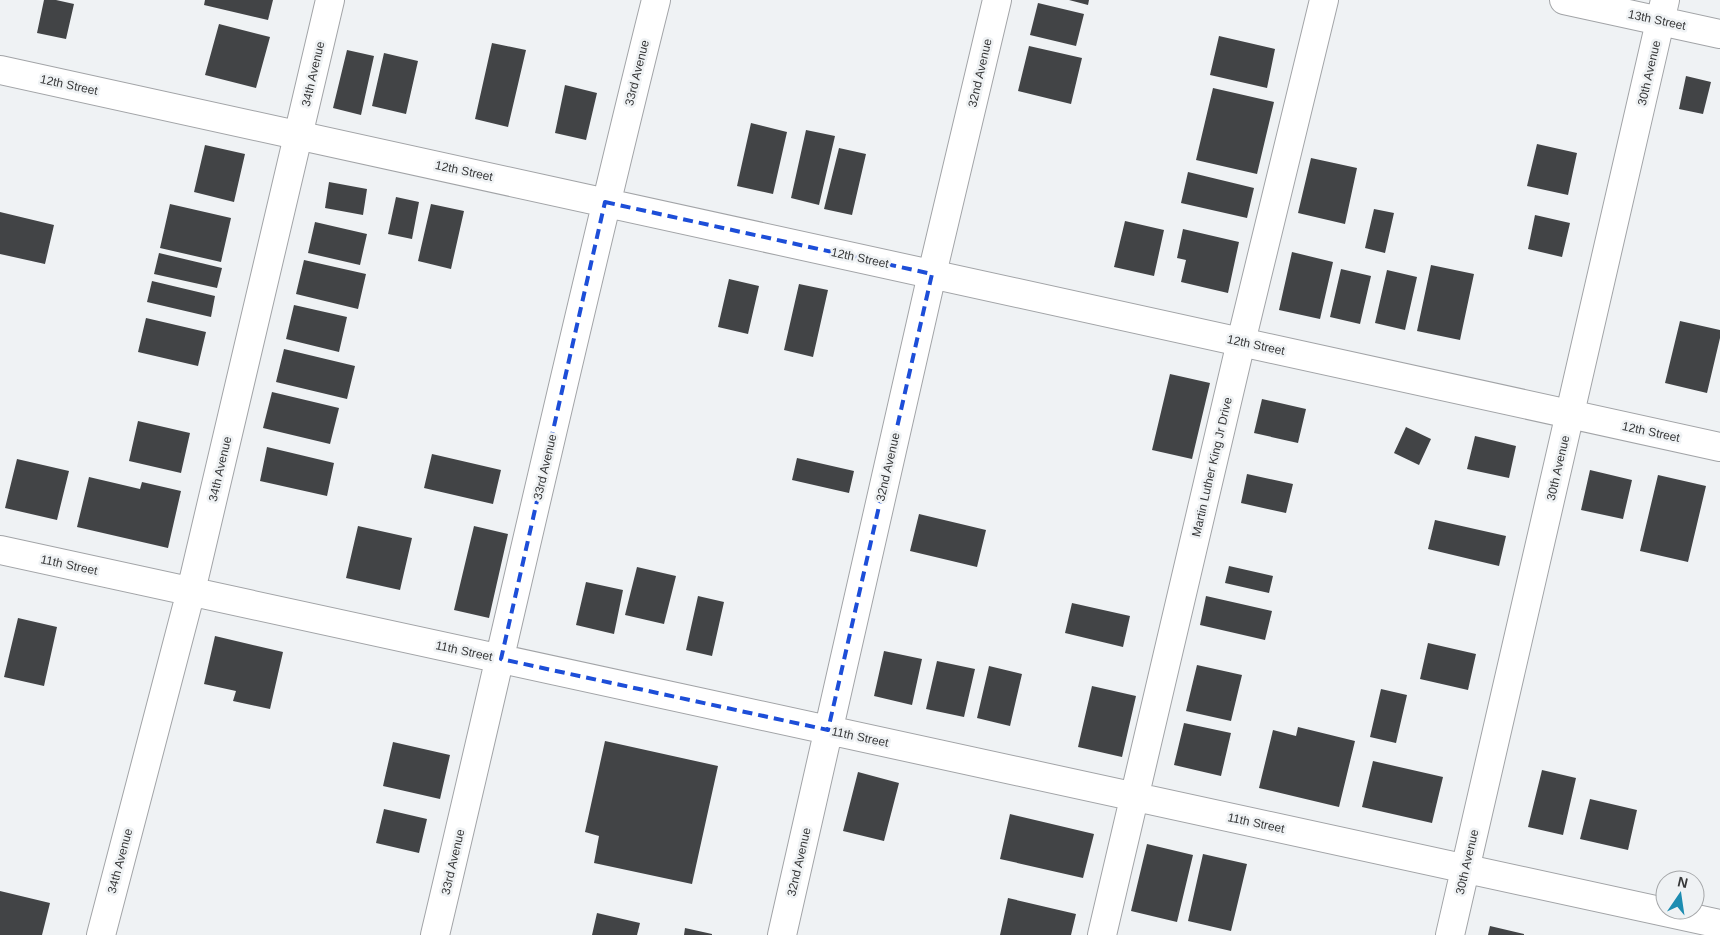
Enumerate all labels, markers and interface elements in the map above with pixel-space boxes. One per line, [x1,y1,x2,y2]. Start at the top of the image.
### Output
street label: 13th Street [1627,7,1688,33]
street label: 32nd Avenue [965,37,995,109]
street label: 33rd Avenue [622,38,652,107]
street label: 30th Avenue [1635,39,1663,107]
street label: 34th Avenue [299,40,327,108]
street label: 12th Street [39,72,100,98]
street label: 12th Street [434,158,495,184]
street label: 12th Street [830,245,891,271]
street label: 12th Street [1226,332,1287,358]
street label: Martin Luther King Jr Drive [1189,396,1235,538]
street label: 12th Street [1621,419,1682,445]
street label: 32nd Avenue [873,431,903,503]
street label: 33rd Avenue [531,432,559,501]
street label: 30th Avenue [1544,434,1572,502]
street label: 34th Avenue [206,435,234,503]
street label: 11th Street [39,552,99,578]
street label: 11th Street [434,638,494,664]
street label: 11th Street [830,724,890,750]
street label: 11th Street [1226,810,1286,836]
street label: 32nd Avenue [784,826,814,898]
street label: 34th Avenue [105,827,135,895]
street label: 33rd Avenue [439,827,467,896]
street label: 30th Avenue [1453,828,1481,896]
north arrow [1655,870,1705,920]
text: N [1676,873,1690,891]

